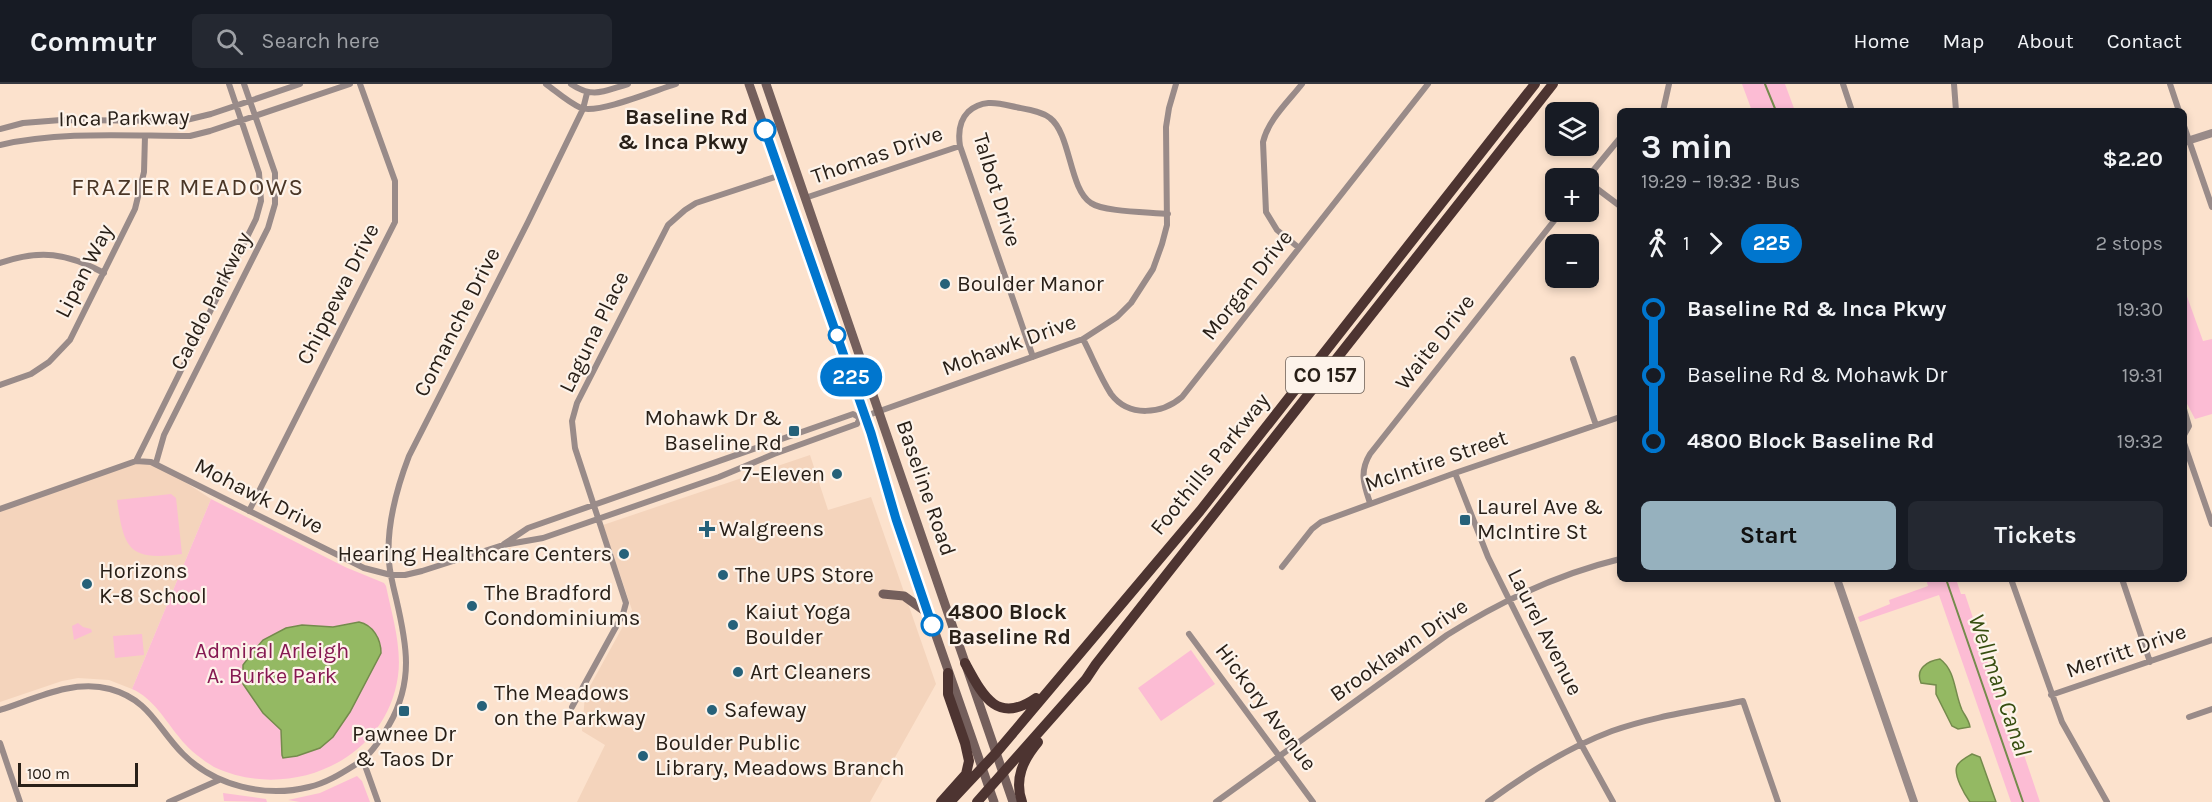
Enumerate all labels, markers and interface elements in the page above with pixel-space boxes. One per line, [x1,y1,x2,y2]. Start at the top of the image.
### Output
search box [192,14,612,68]
text: Commutr [30,25,156,58]
icon: search [213,25,246,58]
text: Search here [261,28,380,54]
text: Home [1854,29,1910,53]
text: Map [1943,29,1984,53]
text: About [2017,29,2074,53]
text: Contact [2107,29,2182,53]
map controls [1545,102,1599,288]
button: layers [1545,102,1599,156]
street label: Inca Parkway [58,104,190,132]
place label: Baseline Rd & Inca Pkwy [617,104,748,155]
marker: Baseline Rd & Inca Pkwy [754,119,776,141]
street label: Thomas Drive [808,120,946,190]
text: 3 min [1641,128,1733,166]
street label: Talbot Drive [967,130,1027,250]
text: $2.20 [2103,146,2163,172]
button: + [1545,168,1599,222]
text: 19:29 – 19:32 · Bus [1641,170,1800,193]
district label: FRAZIER MEADOWS [71,173,305,201]
street label: Chippewa Drive [291,219,385,369]
street label: Lipan Way [49,220,119,322]
street label: Morgan Drive [1196,225,1298,345]
street label: Caddo Parkway [165,227,257,375]
icon: walk [1641,227,1674,260]
icon: forward [1699,227,1732,260]
text: 225 [1753,231,1790,255]
text: 1 [1683,232,1690,255]
text: 2 stops [2096,232,2163,255]
button: − [1545,234,1599,288]
street label: Comanche Drive [408,243,506,401]
street label: Laguna Place [553,267,635,397]
place label: Boulder Manor [957,271,1104,297]
marker: Boulder Manor [938,277,952,291]
street label: Waite Drive [1390,289,1480,395]
text: Baseline Rd & Inca Pkwy [1687,296,1946,322]
text: 19:30 [2117,298,2163,321]
street label: Mohawk Drive [938,309,1080,381]
unlabelled marker [828,326,846,344]
road number: CO 157 [1286,357,1364,393]
line badge: 225 [816,358,886,396]
text: Baseline Rd & Mohawk Dr [1687,362,1947,388]
text: 19:31 [2122,364,2163,387]
text: 225 [832,365,870,389]
street label: Foothills Parkway [1145,388,1275,540]
place label: Mohawk Dr & Baseline Rd [645,405,782,456]
street label: Baseline Road [891,417,961,559]
marker: Mohawk Dr & Baseline Rd [787,424,801,438]
street label: McIntire Street [1361,424,1511,498]
text: 4800 Block Baseline Rd [1687,428,1934,454]
text: 19:32 [2117,430,2163,453]
street label: Mohawk Drive [190,452,328,540]
place label: 7-Eleven [742,461,825,487]
marker: 7-Eleven [830,467,844,481]
place label: Laurel Ave & McIntire St [1477,494,1603,545]
button: Start [1641,501,1896,570]
button: Tickets [1908,501,2163,570]
marker: Laurel Ave & McIntire St [1458,513,1472,527]
place label: Walgreens [719,516,824,542]
marker: Walgreens [700,522,714,536]
place label: Hearing Healthcare Centers [338,541,612,567]
marker: Hearing Healthcare Centers [617,547,631,561]
place label: Horizons K-8 School [99,558,207,609]
place label: The UPS Store [735,562,874,588]
street label: Laurel Avenue [1502,564,1588,700]
marker: The UPS Store [716,568,730,582]
marker: Horizons K-8 School [80,577,94,591]
place label: The Bradford Condominiums [484,580,640,631]
street label: Brooklawn Drive [1325,593,1473,707]
marker: The Bradford Condominiums [465,599,479,613]
place label: Kaiut Yoga Boulder [745,599,851,650]
place label: 4800 Block Baseline Rd [948,599,1071,650]
water label: Wellman Canal [1963,610,2037,760]
marker: 4800 Block Baseline Rd [921,614,943,636]
marker: Kaiut Yoga Boulder [726,618,740,632]
street label: Merritt Drive [2062,618,2190,684]
park label: Admiral Arleigh A. Burke Park [195,638,349,689]
street label: Hickory Avenue [1210,638,1322,776]
place label: Art Cleaners [750,659,871,685]
marker: Art Cleaners [731,665,745,679]
place label: The Meadows on the Parkway [494,680,646,731]
place label: Safeway [724,697,807,723]
marker: The Meadows on the Parkway [475,699,489,713]
marker: Safeway [705,703,719,717]
marker: Pawnee Dr & Taos Dr [397,704,411,718]
place label: Pawnee Dr & Taos Dr [352,721,456,772]
place label: Boulder Public Library, Meadows Branch [655,730,904,781]
marker: Boulder Public Library, Meadows Branch [636,749,650,763]
scale bar [18,760,138,788]
text: 100 m [27,764,70,783]

